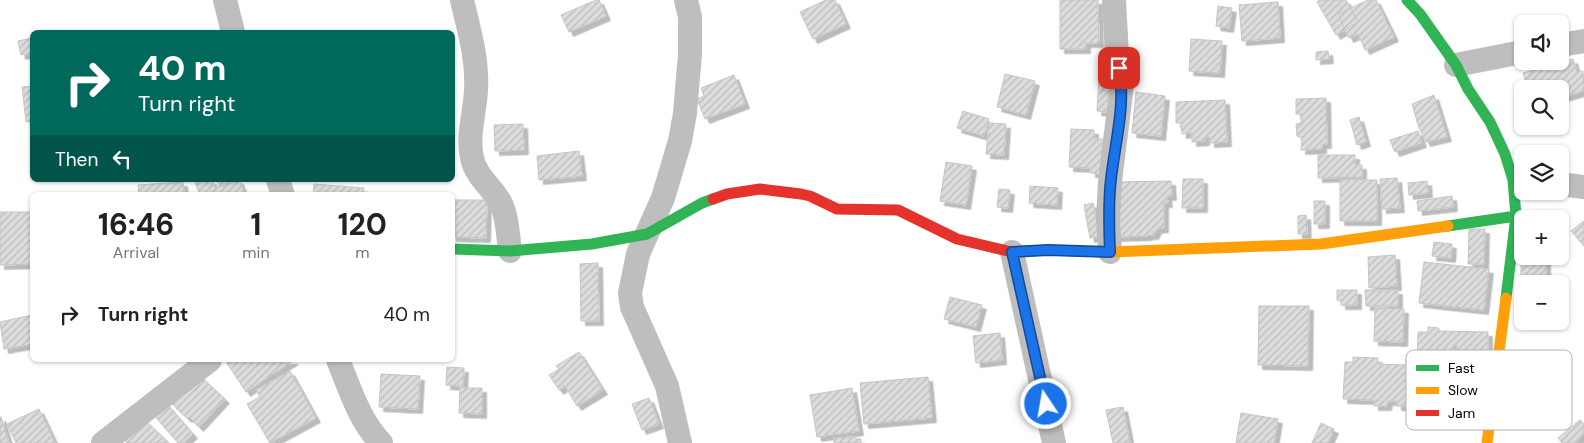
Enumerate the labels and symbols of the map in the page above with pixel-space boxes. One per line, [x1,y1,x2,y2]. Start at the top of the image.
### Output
pin [1098,47,1140,89]
legend [1406,350,1572,430]
text: Fast [1448,359,1475,377]
position arrow [1019,377,1071,429]
text: Slow [1448,381,1478,399]
text: Jam [1448,404,1475,422]

